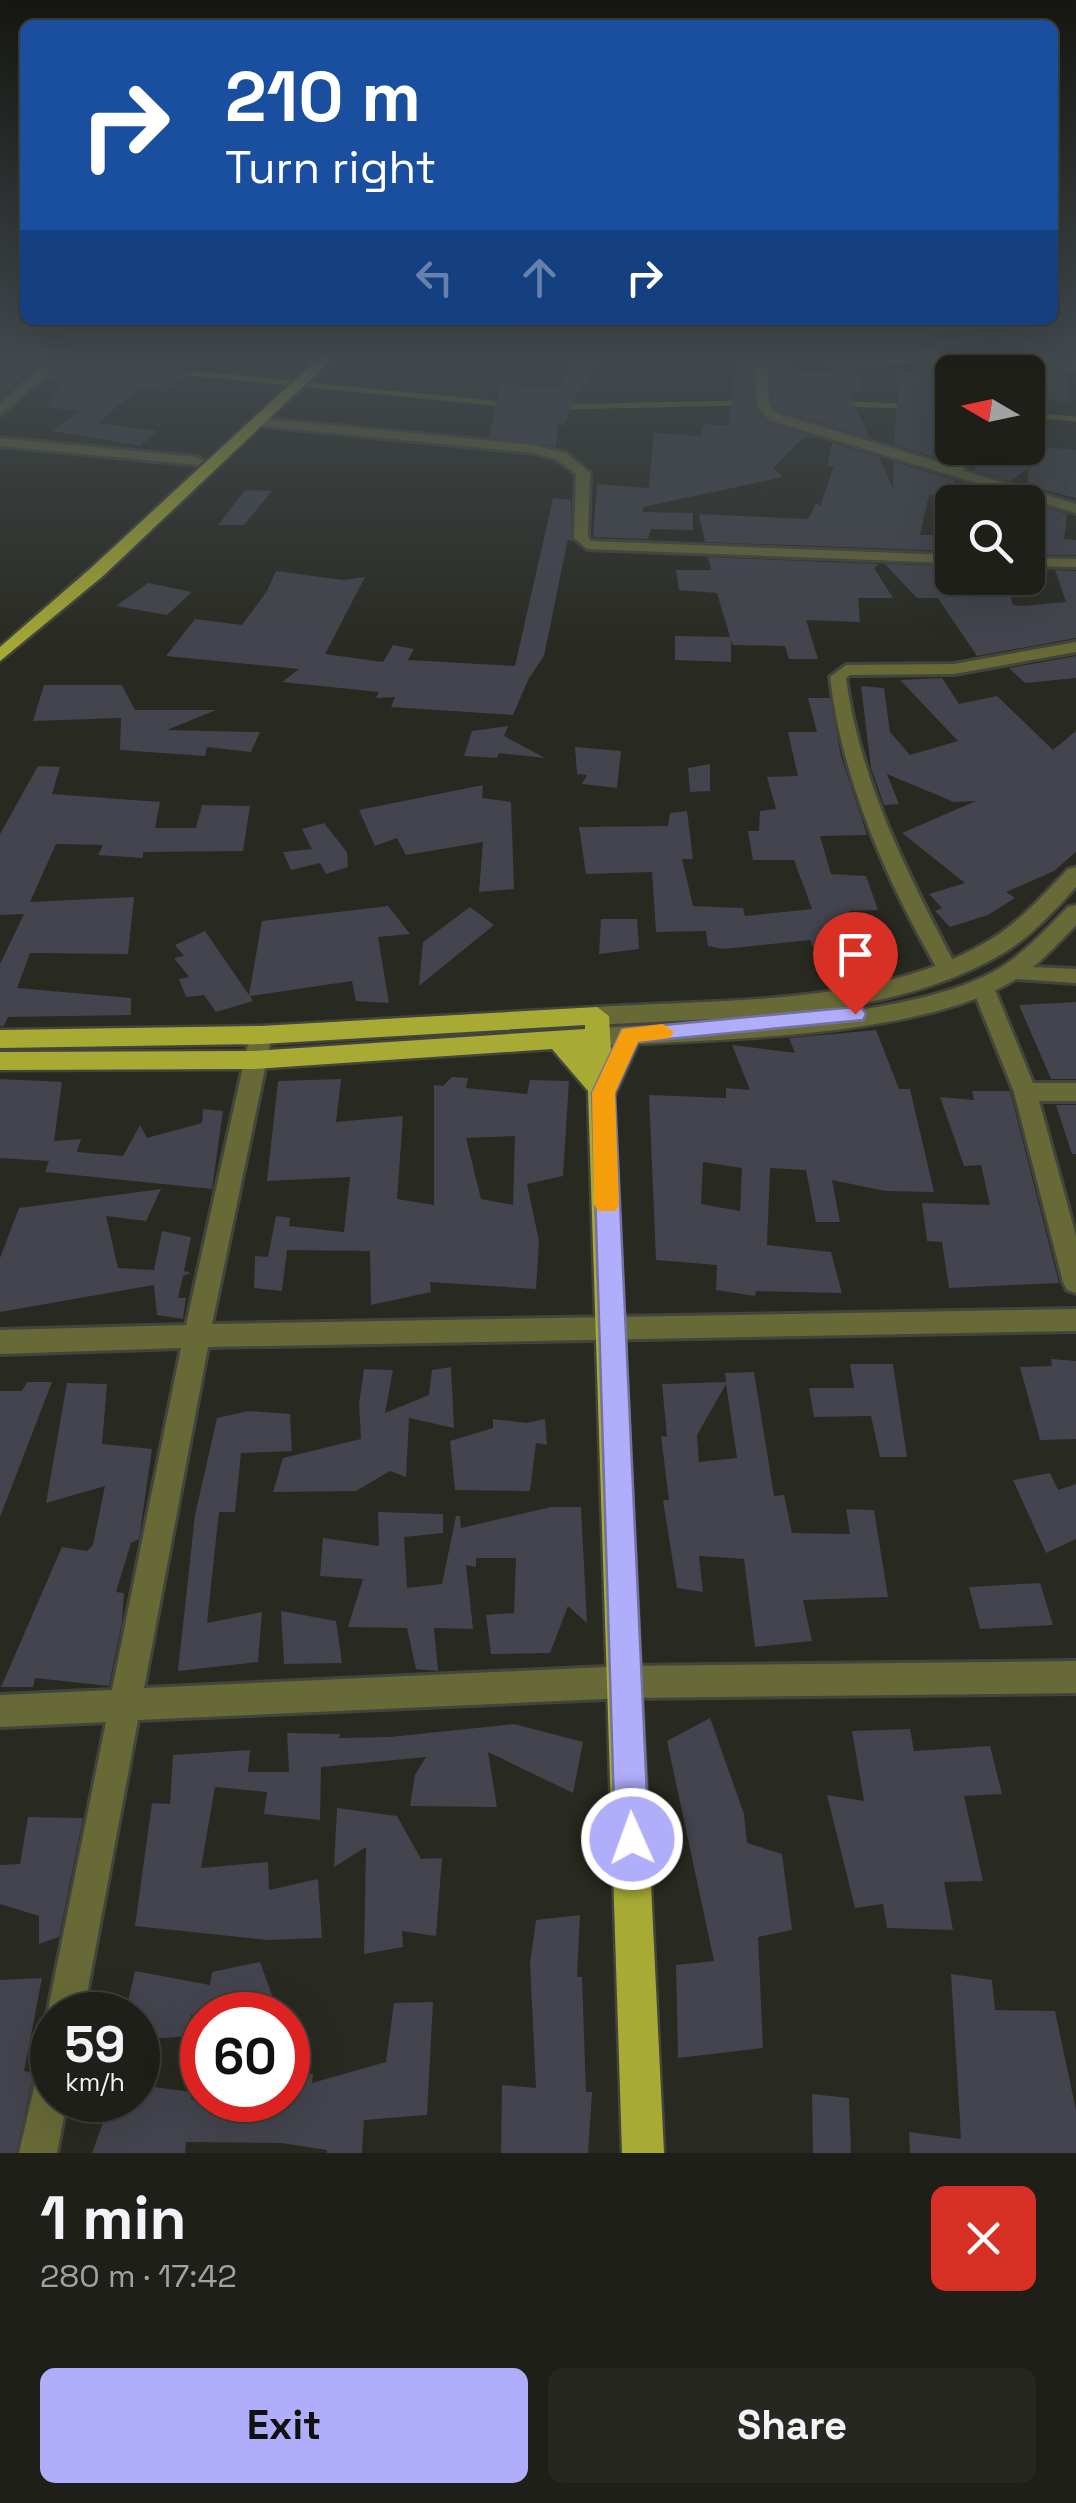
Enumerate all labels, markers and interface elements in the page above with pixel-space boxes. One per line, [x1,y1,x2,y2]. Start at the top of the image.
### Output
text: 210 m [225,52,421,141]
icon: right [60,60,190,190]
text: Turn right [225,139,436,196]
icon: left [407,250,462,305]
icon: ahead [512,250,567,305]
icon: right [617,250,672,305]
north arrow [935,355,1045,465]
map controls [935,355,1045,595]
button: search [935,485,1045,595]
pin [813,912,898,1015]
icon: arrive [828,927,883,982]
position arrow [580,1787,684,1891]
speed limit sign: 60 [180,1992,310,2122]
text: 59 [65,2013,125,2077]
text: km/h [65,2066,125,2098]
text: 1 min [40,2180,187,2257]
button: close [931,2186,1036,2291]
text: 280 m · 17:42 [40,2256,237,2296]
button: Exit [40,2368,528,2483]
button: Share [548,2368,1036,2483]

